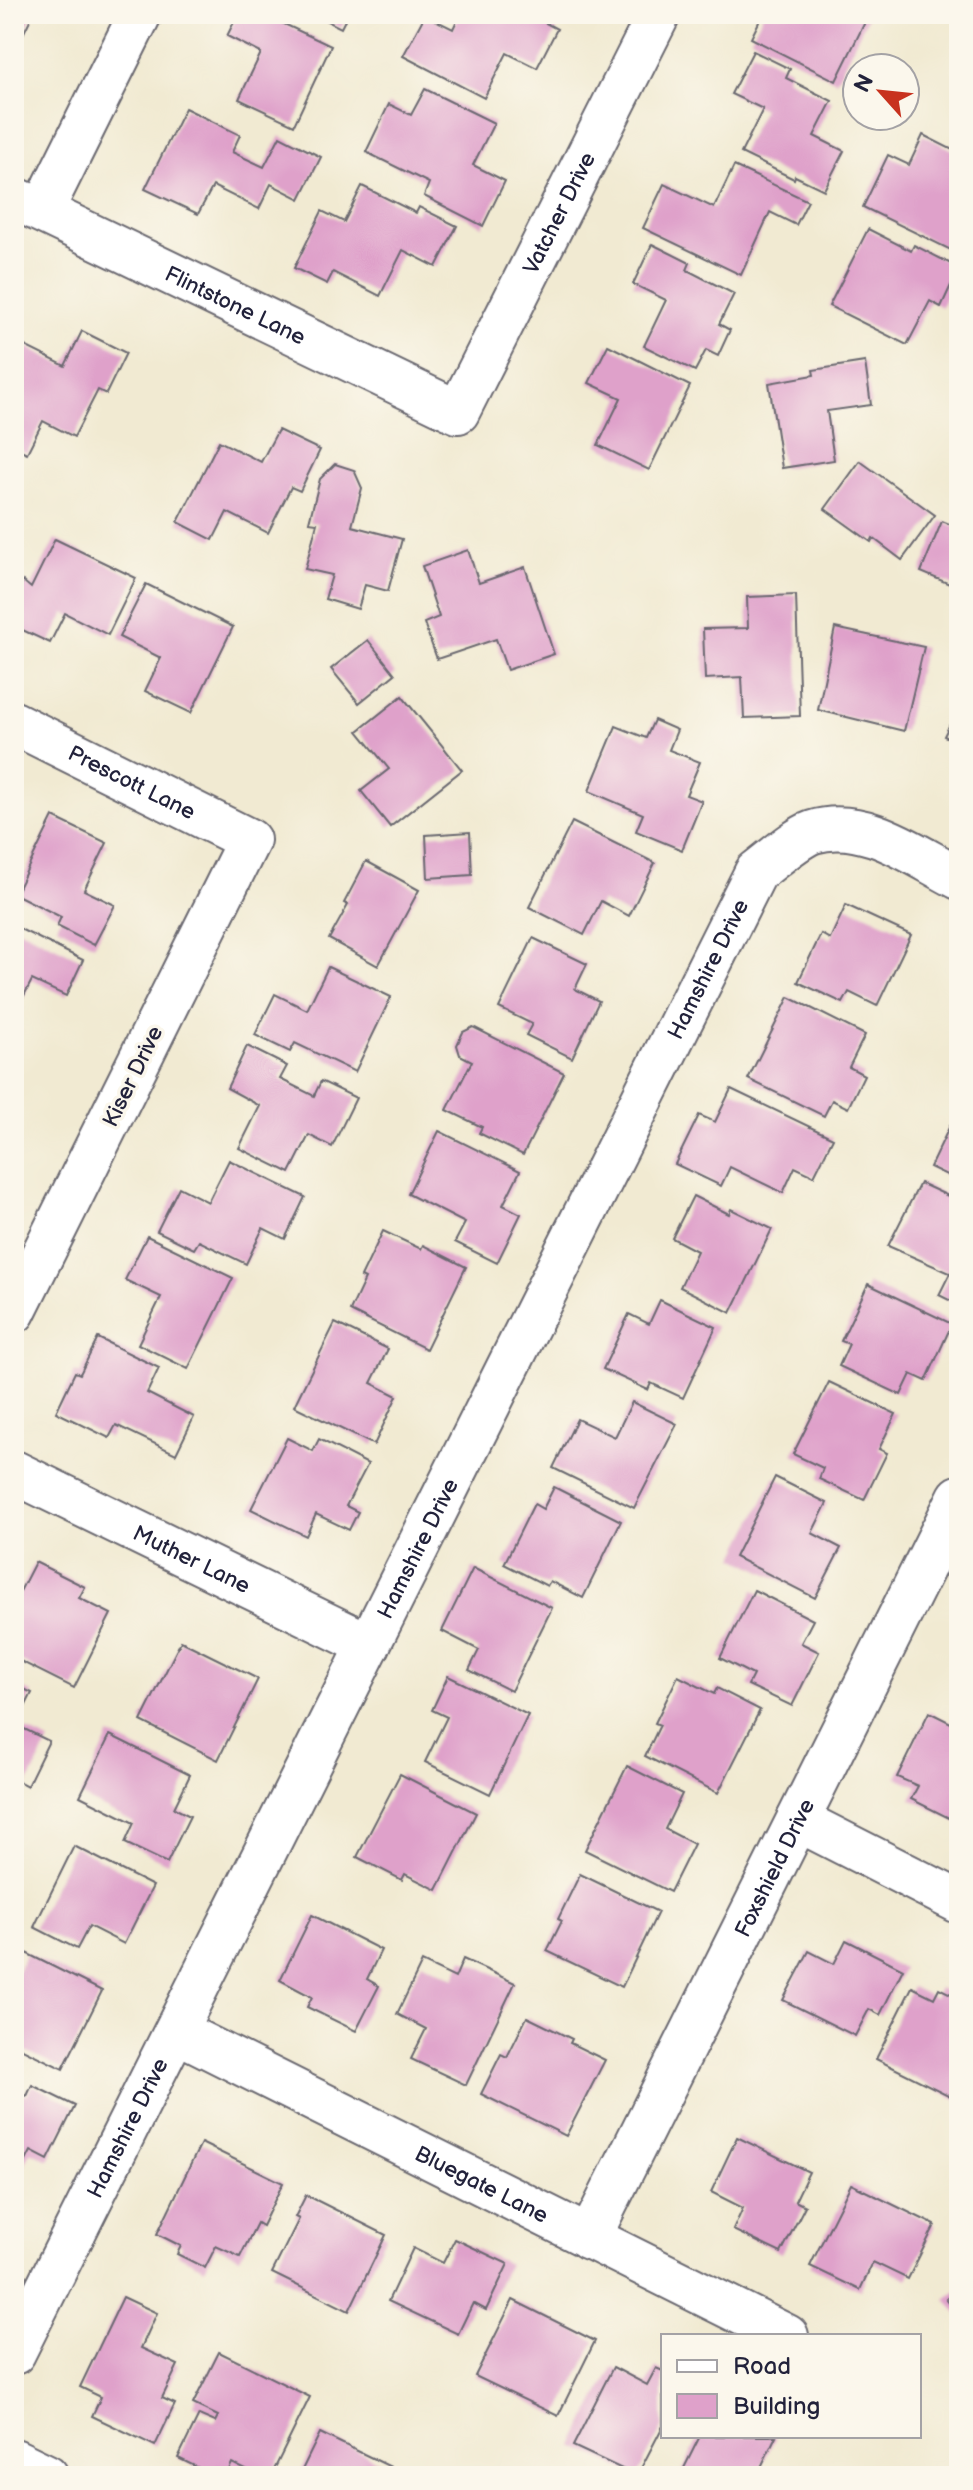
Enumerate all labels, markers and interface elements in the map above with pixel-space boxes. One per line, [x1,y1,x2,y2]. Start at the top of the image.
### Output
north arrow [841,52,921,132]
text: N [849,70,880,97]
street label: Vatcher Drive [518,148,602,279]
street label: Flintstone Lane [160,261,310,352]
street label: Prescott Lane [63,740,200,826]
street label: Hamshire Drive [662,895,755,1044]
street label: Kiser Drive [97,1022,169,1132]
street label: Hamshire Drive [372,1474,465,1624]
street label: Muther Lane [128,1520,254,1600]
street label: Foxshield Drive [730,1795,821,1942]
street label: Hamshire Drive [82,2054,175,2203]
street label: Bluegate Lane [410,2141,552,2230]
legend [661,2334,921,2438]
text: Road [733,2352,791,2381]
text: Building [733,2392,820,2421]

